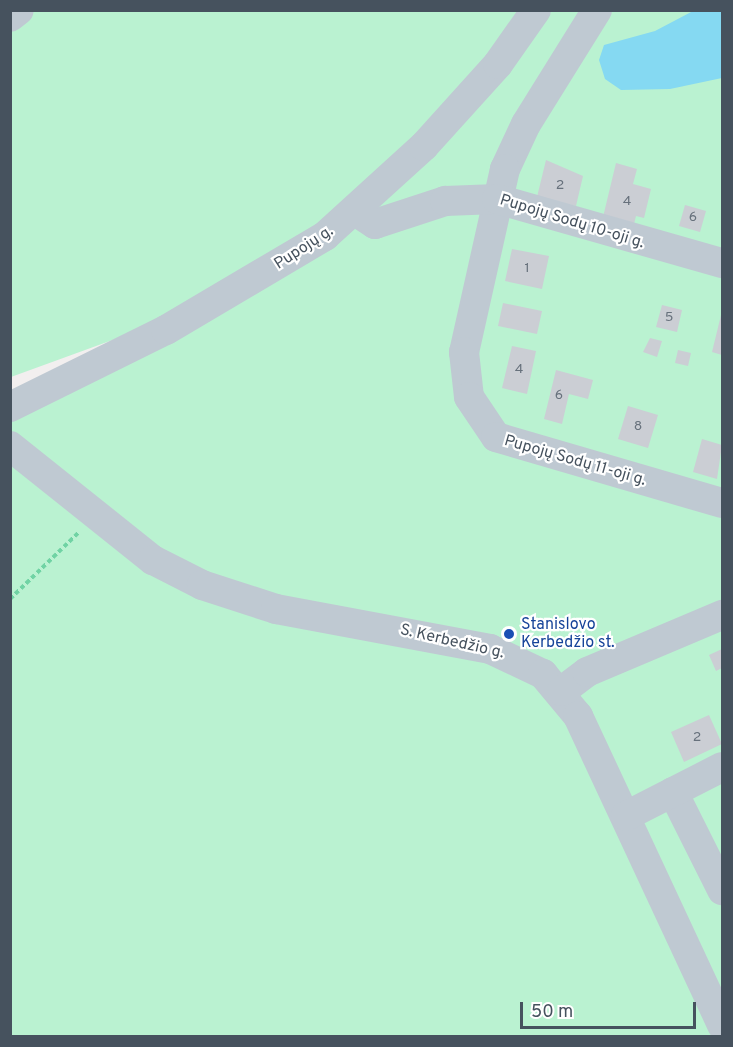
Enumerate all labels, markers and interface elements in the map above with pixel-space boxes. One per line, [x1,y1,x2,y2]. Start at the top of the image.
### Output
house number: 2 [556,178,564,194]
street label: Pupojų Sodų 10-oji g. [497,191,647,253]
house number: 4 [623,194,631,210]
house number: 6 [689,210,697,226]
street label: Pupojų g. [271,222,337,274]
house number: 1 [524,261,530,277]
house number: 5 [665,310,673,326]
house number: 4 [515,362,523,378]
house number: 6 [555,388,563,404]
house number: 8 [634,419,642,435]
street label: Pupojų Sodų 11-oji g. [502,432,648,490]
place label: Stanislovo Kerbedžio st. [521,615,615,653]
street label: S. Kerbedžio g. [398,621,506,663]
marker: Stanislovo Kerbedžio st. [502,627,516,641]
house number: 2 [693,730,701,746]
scale bar [523,990,698,1028]
text: 50 m [531,1001,573,1024]

